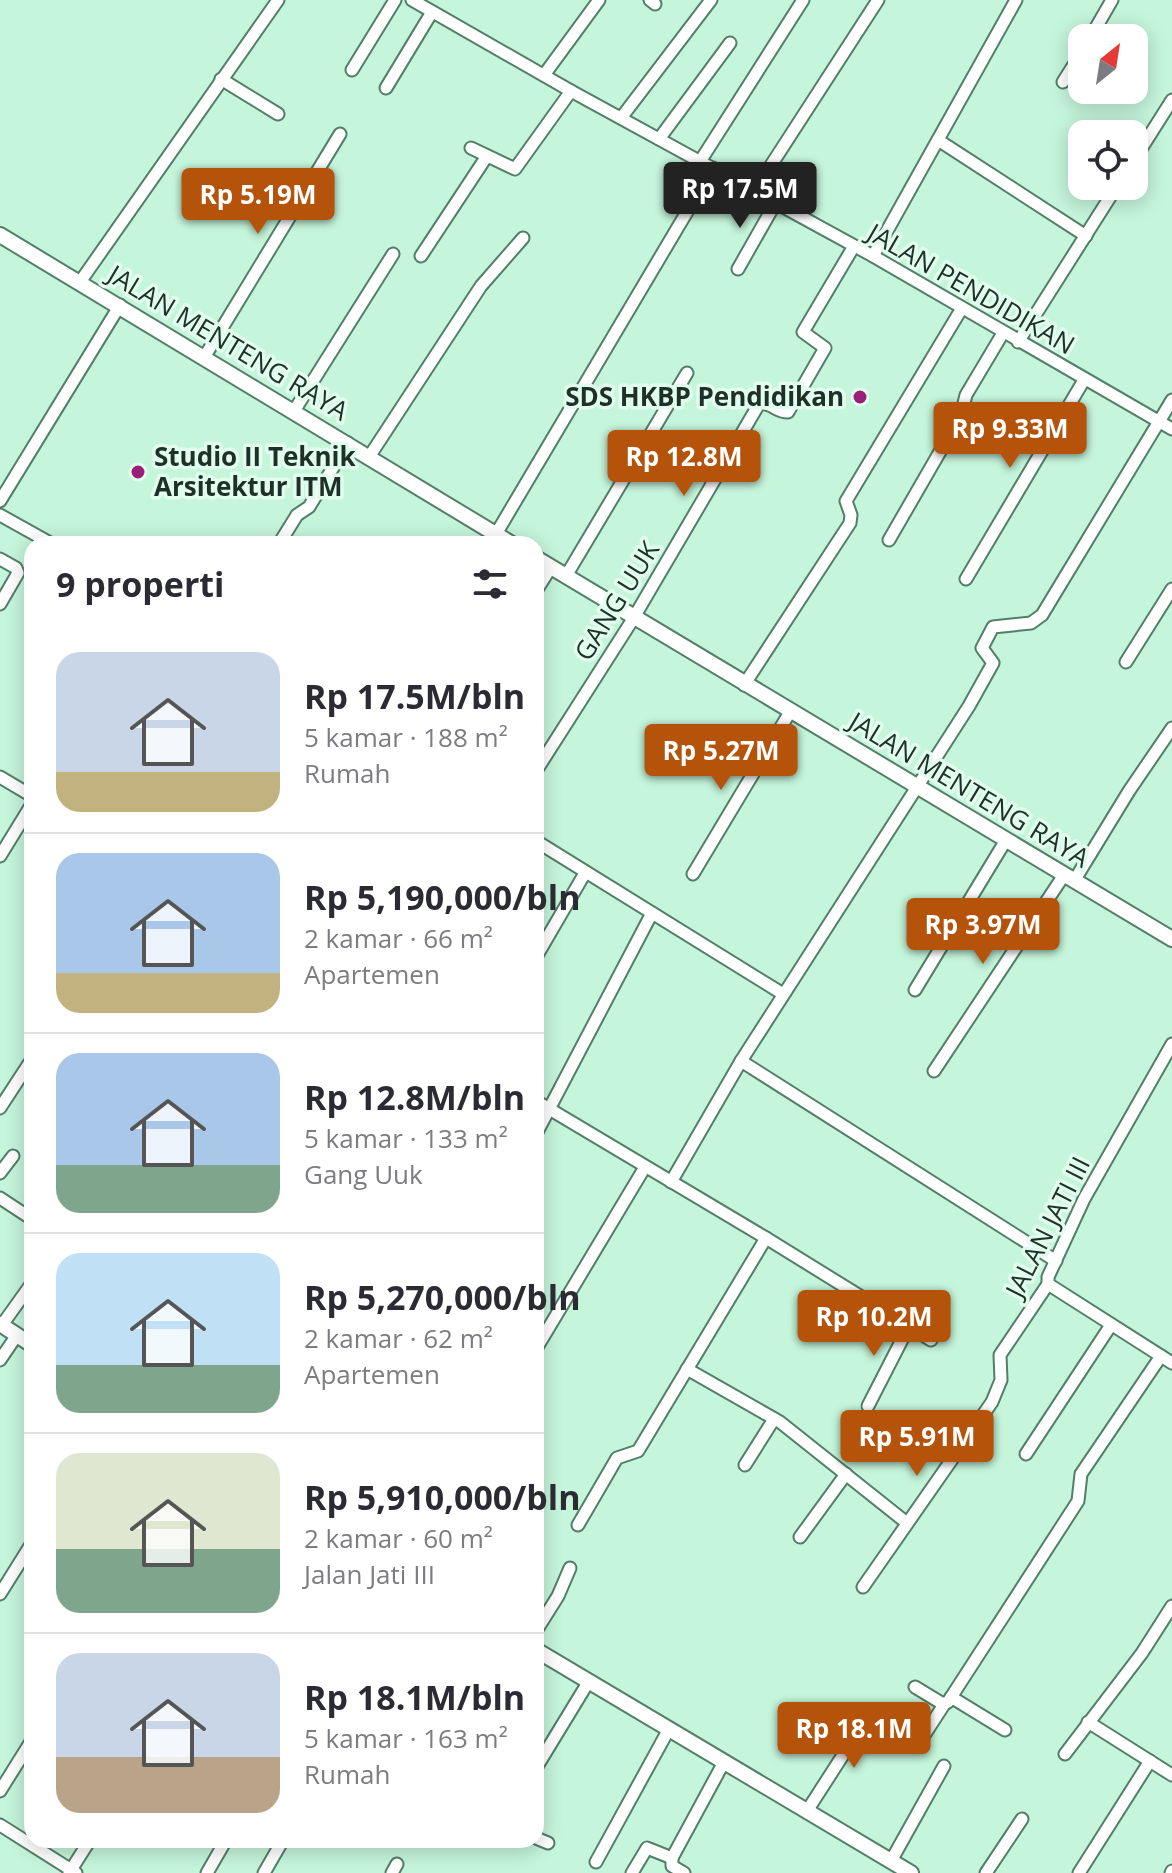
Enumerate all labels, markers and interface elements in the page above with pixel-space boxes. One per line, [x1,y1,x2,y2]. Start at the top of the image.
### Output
north arrow [1068,24,1148,104]
map controls [1068,24,1148,200]
button: locate [1068,120,1148,200]
pin: Rp 17.5M [657,162,823,230]
pin: Rp 5.19M [175,168,341,236]
text: Rp 17.5M [682,170,798,206]
text: Rp 5.19M [200,176,316,212]
street label: JALAN PENDIDIKAN [859,213,1082,362]
street label: JALAN MENTENG RAYA [99,254,356,429]
place label: SDS HKBP Pendidikan [565,378,844,414]
marker: SDS HKBP Pendidikan [851,388,869,406]
pin: Rp 9.33M [927,402,1093,470]
text: Rp 9.33M [952,410,1068,446]
pin: Rp 12.8M [601,430,767,498]
place label: Studio II Teknik Arsitektur ITM [154,438,356,504]
text: Rp 12.8M [626,438,742,474]
marker: Studio II Teknik Arsitektur ITM [129,463,147,481]
street label: GANG UUK [565,534,667,667]
text: 9 properti [56,561,224,607]
icon: filters [468,562,512,606]
text: Rp 17.5M/bln [304,673,525,719]
icon: home [120,684,216,780]
street label: JALAN MENTENG RAYA [840,701,1097,876]
text: 5 kamar · 188 m² [304,719,508,755]
pin: Rp 5.27M [638,724,804,792]
text: Rp 5.27M [663,732,779,768]
text: Rumah [304,755,390,791]
text: Rp 5,190,000/bln [304,874,581,920]
icon: home [120,885,216,981]
pin: Rp 3.97M [900,898,1066,966]
text: Rp 3.97M [925,906,1041,942]
text: 2 kamar · 66 m² [304,920,493,956]
text: Apartemen [304,956,440,992]
text: Rp 12.8M/bln [304,1074,525,1120]
icon: home [120,1085,216,1181]
text: 5 kamar · 133 m² [304,1120,508,1156]
street label: JALAN JATI III [995,1150,1098,1306]
text: Gang Uuk [304,1156,423,1192]
text: Rp 5,270,000/bln [304,1274,581,1320]
icon: home [120,1285,216,1381]
pin: Rp 10.2M [791,1290,957,1358]
text: Rp 10.2M [816,1298,932,1334]
text: 2 kamar · 62 m² [304,1320,493,1356]
text: Apartemen [304,1356,440,1392]
pin: Rp 5.91M [834,1410,1000,1478]
text: Rp 5.91M [859,1418,975,1454]
text: Rp 5,910,000/bln [304,1474,581,1520]
icon: home [120,1485,216,1581]
text: 2 kamar · 60 m² [304,1520,493,1556]
text: Jalan Jati III [304,1556,435,1592]
text: Rp 18.1M/bln [304,1674,525,1720]
icon: home [120,1685,216,1781]
pin: Rp 18.1M [771,1702,937,1770]
text: Rp 18.1M [796,1710,912,1746]
text: 5 kamar · 163 m² [304,1720,508,1756]
text: Rumah [304,1756,390,1792]

